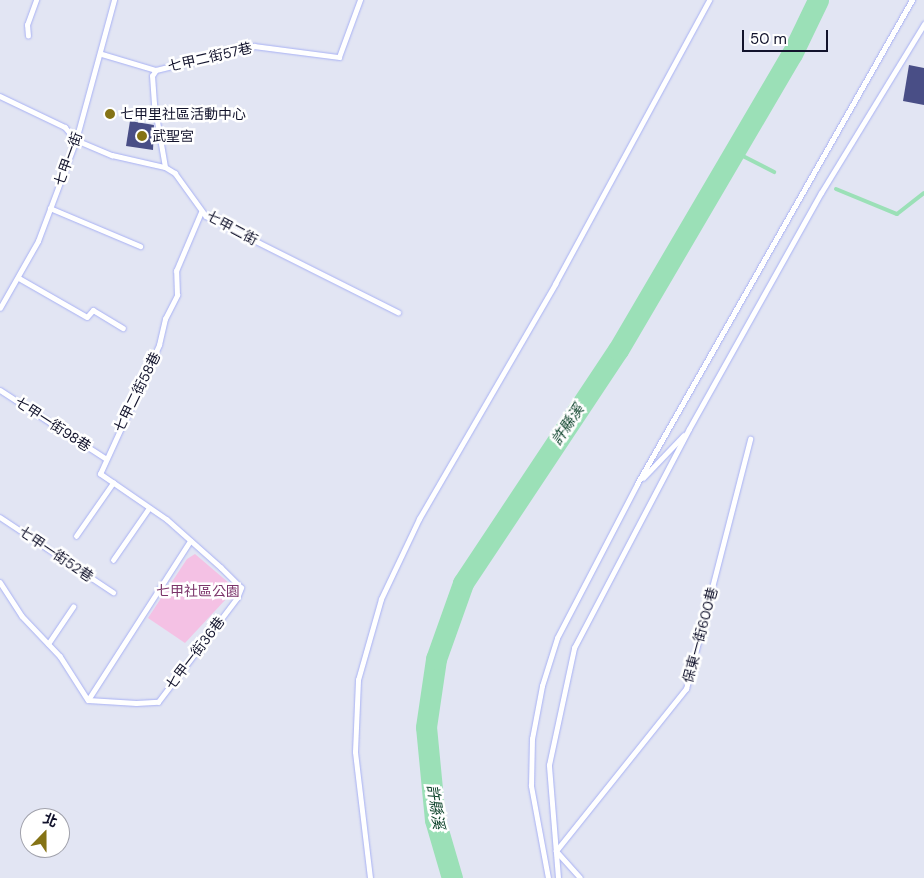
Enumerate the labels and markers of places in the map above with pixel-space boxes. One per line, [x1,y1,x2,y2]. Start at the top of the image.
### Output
place label: 七甲里社區活動中心 [120,106,246,122]
marker: 七甲里社區活動中心 [104,108,116,120]
place label: 武聖宮 [152,128,194,144]
marker: 武聖宮 [136,130,148,142]

